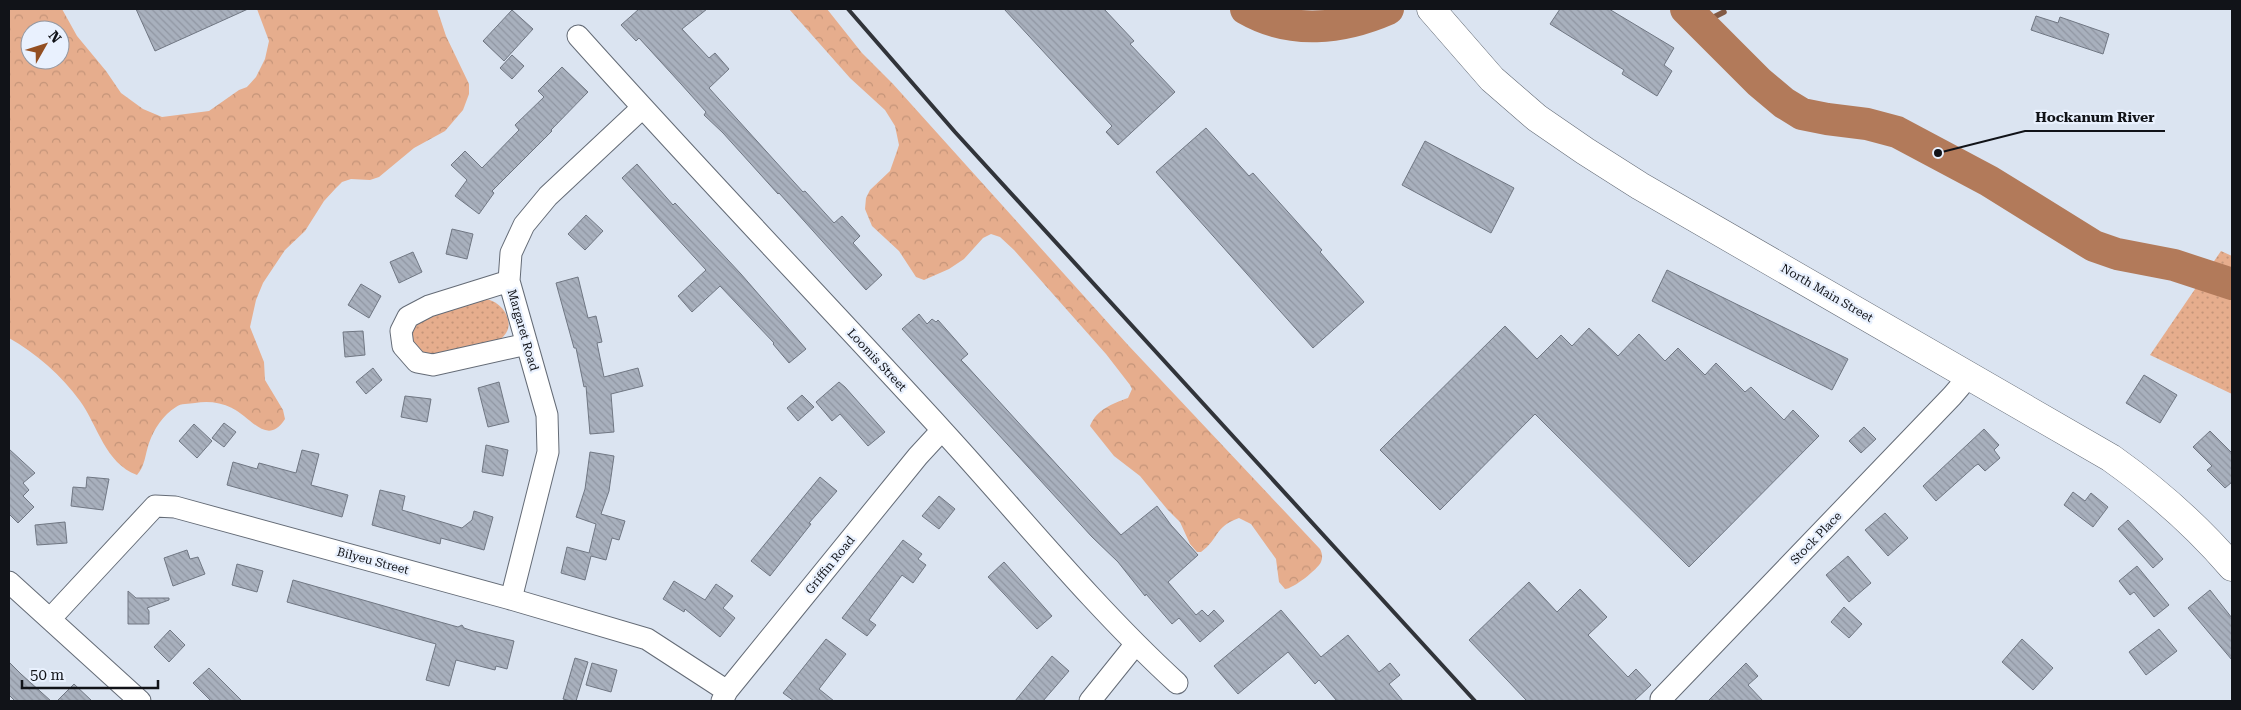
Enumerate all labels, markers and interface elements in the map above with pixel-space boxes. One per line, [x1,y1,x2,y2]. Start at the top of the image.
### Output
north arrow [20,20,70,70]
text: N [45,28,65,46]
callout: Hockanum River [2025,102,2165,131]
text: Hockanum River [2035,109,2155,125]
street label: North Main Street [1778,261,1876,325]
street label: Margaret Road [505,288,541,373]
street label: Loomis Street [845,326,910,394]
street label: Stock Place [1788,509,1845,567]
street label: Griffin Road [802,533,858,597]
street label: Bilyeu Street [335,545,411,577]
scale bar [22,658,159,690]
text: 50 m [30,666,65,684]

